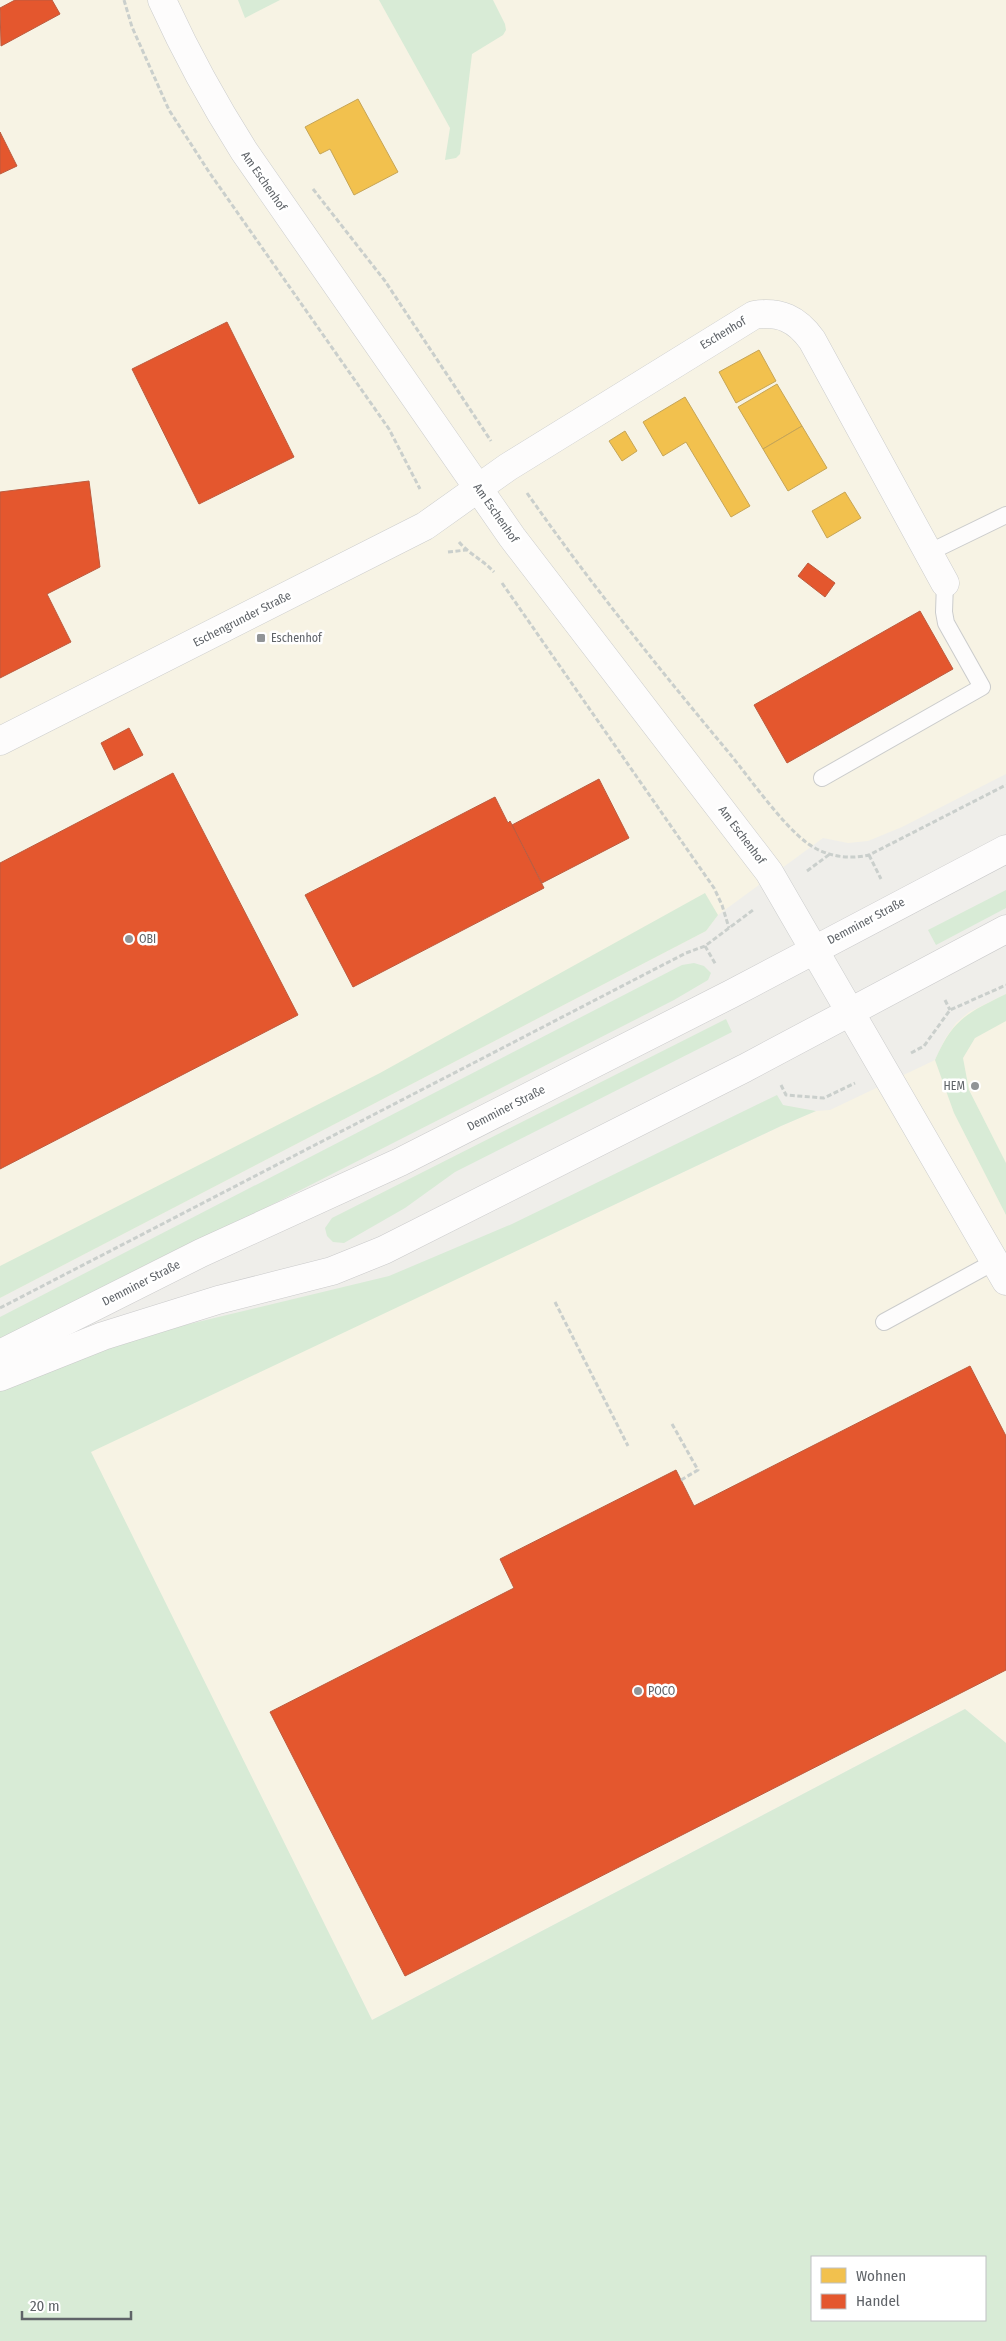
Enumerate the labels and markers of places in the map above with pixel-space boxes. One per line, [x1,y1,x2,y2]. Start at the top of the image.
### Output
place label: Eschenhof [271,631,323,645]
marker: Eschenhof [255,632,267,644]
place label: OBI [139,932,156,946]
marker: OBI [123,933,135,945]
place label: HEM [944,1079,965,1093]
marker: HEM [969,1080,981,1092]
place label: POCO [648,1684,675,1698]
marker: POCO [632,1685,644,1697]

